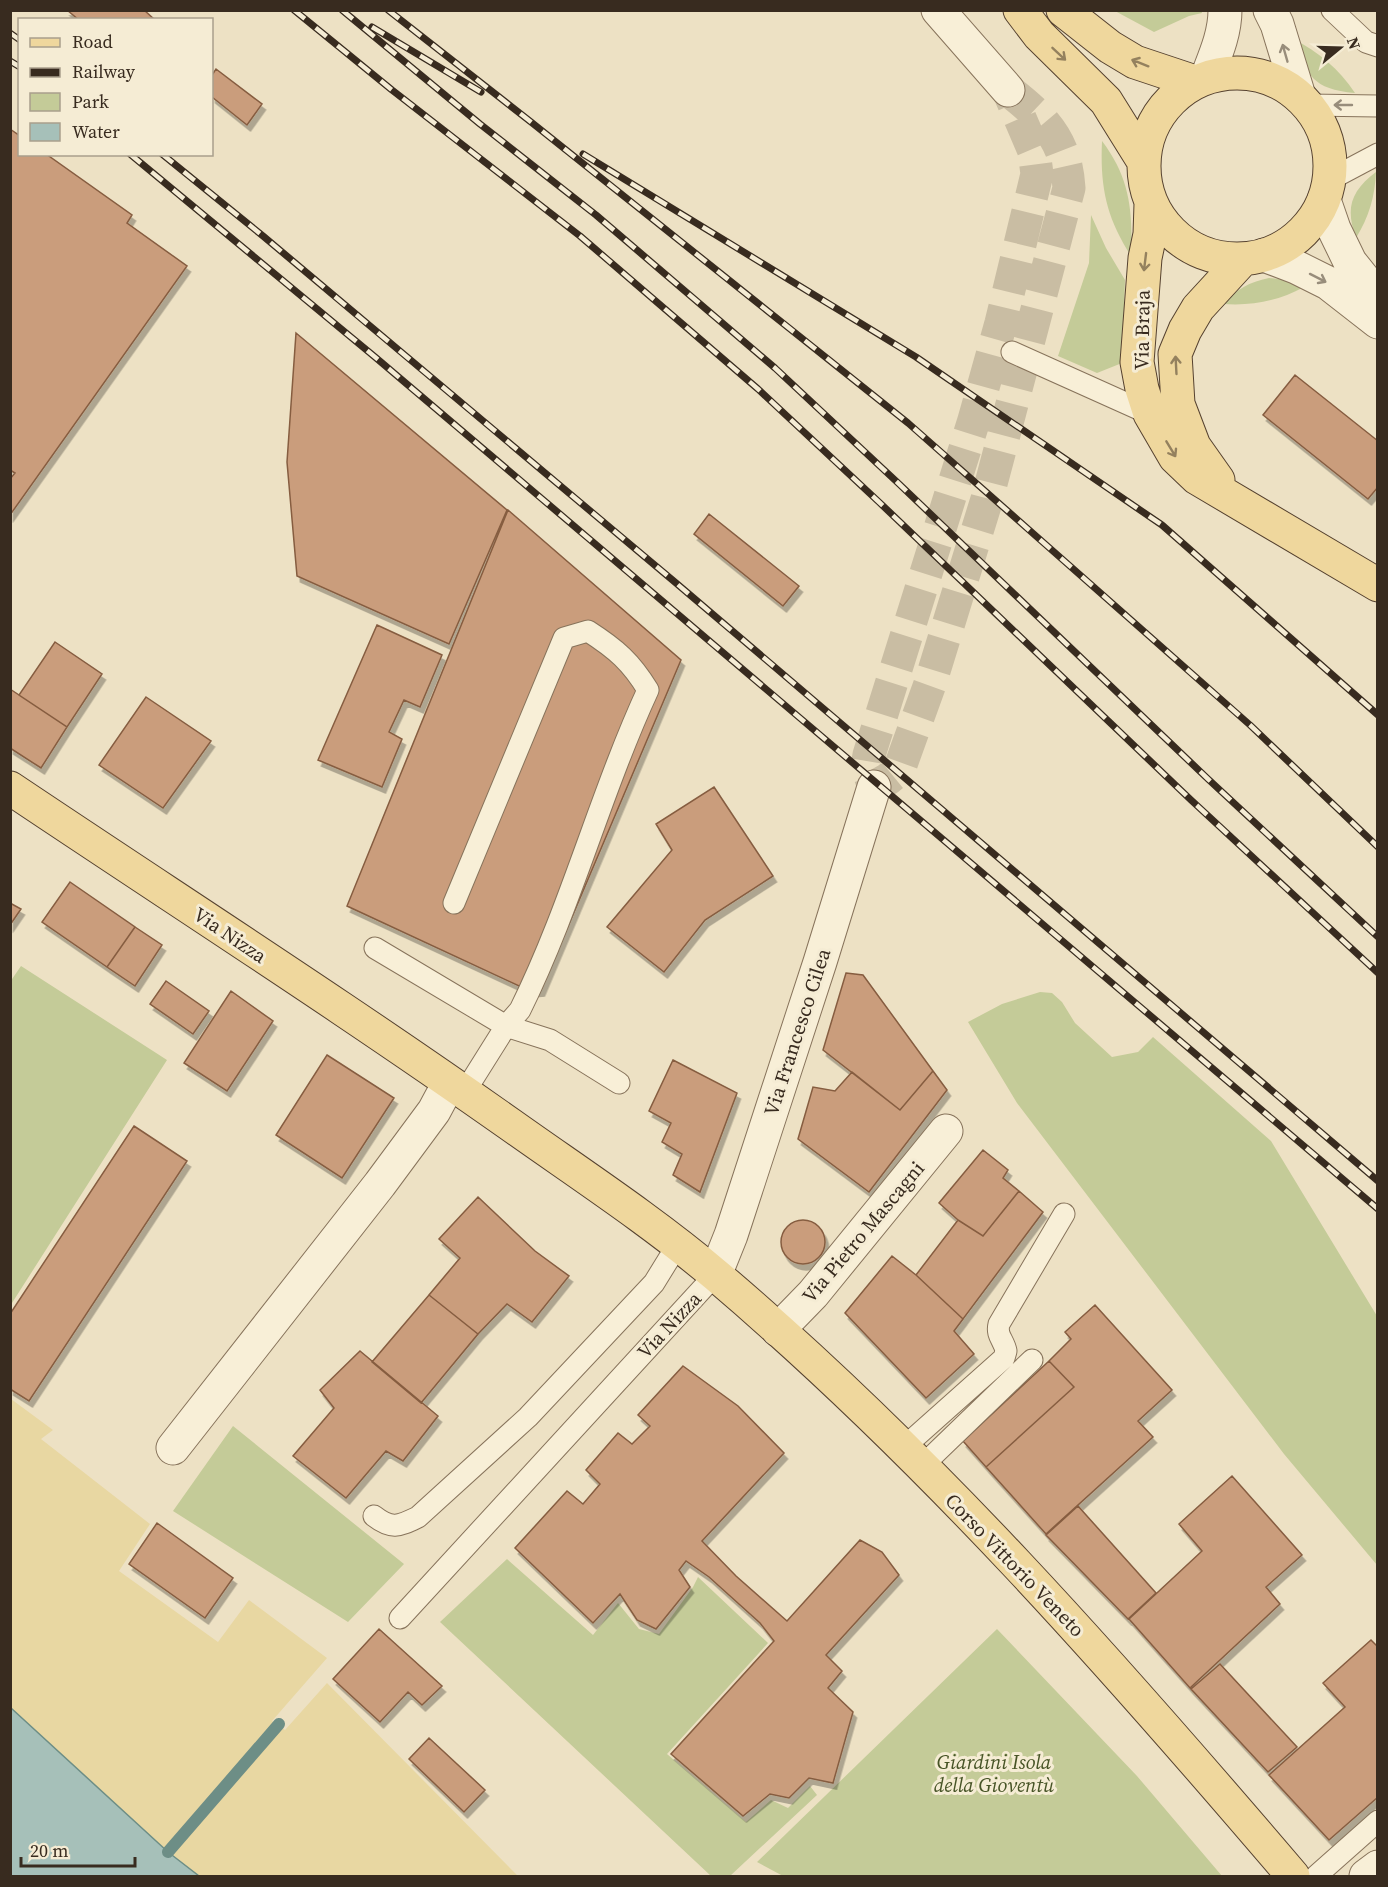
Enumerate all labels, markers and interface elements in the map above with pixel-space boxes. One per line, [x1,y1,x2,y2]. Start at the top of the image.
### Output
legend [18,18,213,156]
north arrow [1310,18,1370,78]
text: Road [72,29,113,54]
text: N [1342,34,1367,53]
one-way arrow [1279,44,1290,63]
one-way arrow [1051,47,1066,61]
one-way arrow [1131,57,1150,68]
text: Railway [72,59,136,84]
text: Park [72,89,109,114]
one-way arrow [1333,99,1353,111]
text: Water [72,119,120,144]
one-way arrow [1139,252,1150,271]
one-way arrow [1309,272,1326,284]
street label: Via Braja [1127,289,1157,370]
one-way arrow [1170,355,1181,375]
one-way arrow [1165,440,1177,457]
street label: Via Nizza [188,900,273,970]
street label: Via Francesco Cilea [757,944,837,1119]
street label: Via Pietro Mascagni [795,1155,931,1309]
street label: Via Nizza [631,1285,708,1365]
street label: Corso Vittorio Veneto [939,1487,1091,1643]
park label: Giardini Isola della Gioventù [934,1748,1055,1799]
scale bar [21,1830,135,1868]
text: 20 m [30,1838,68,1863]

